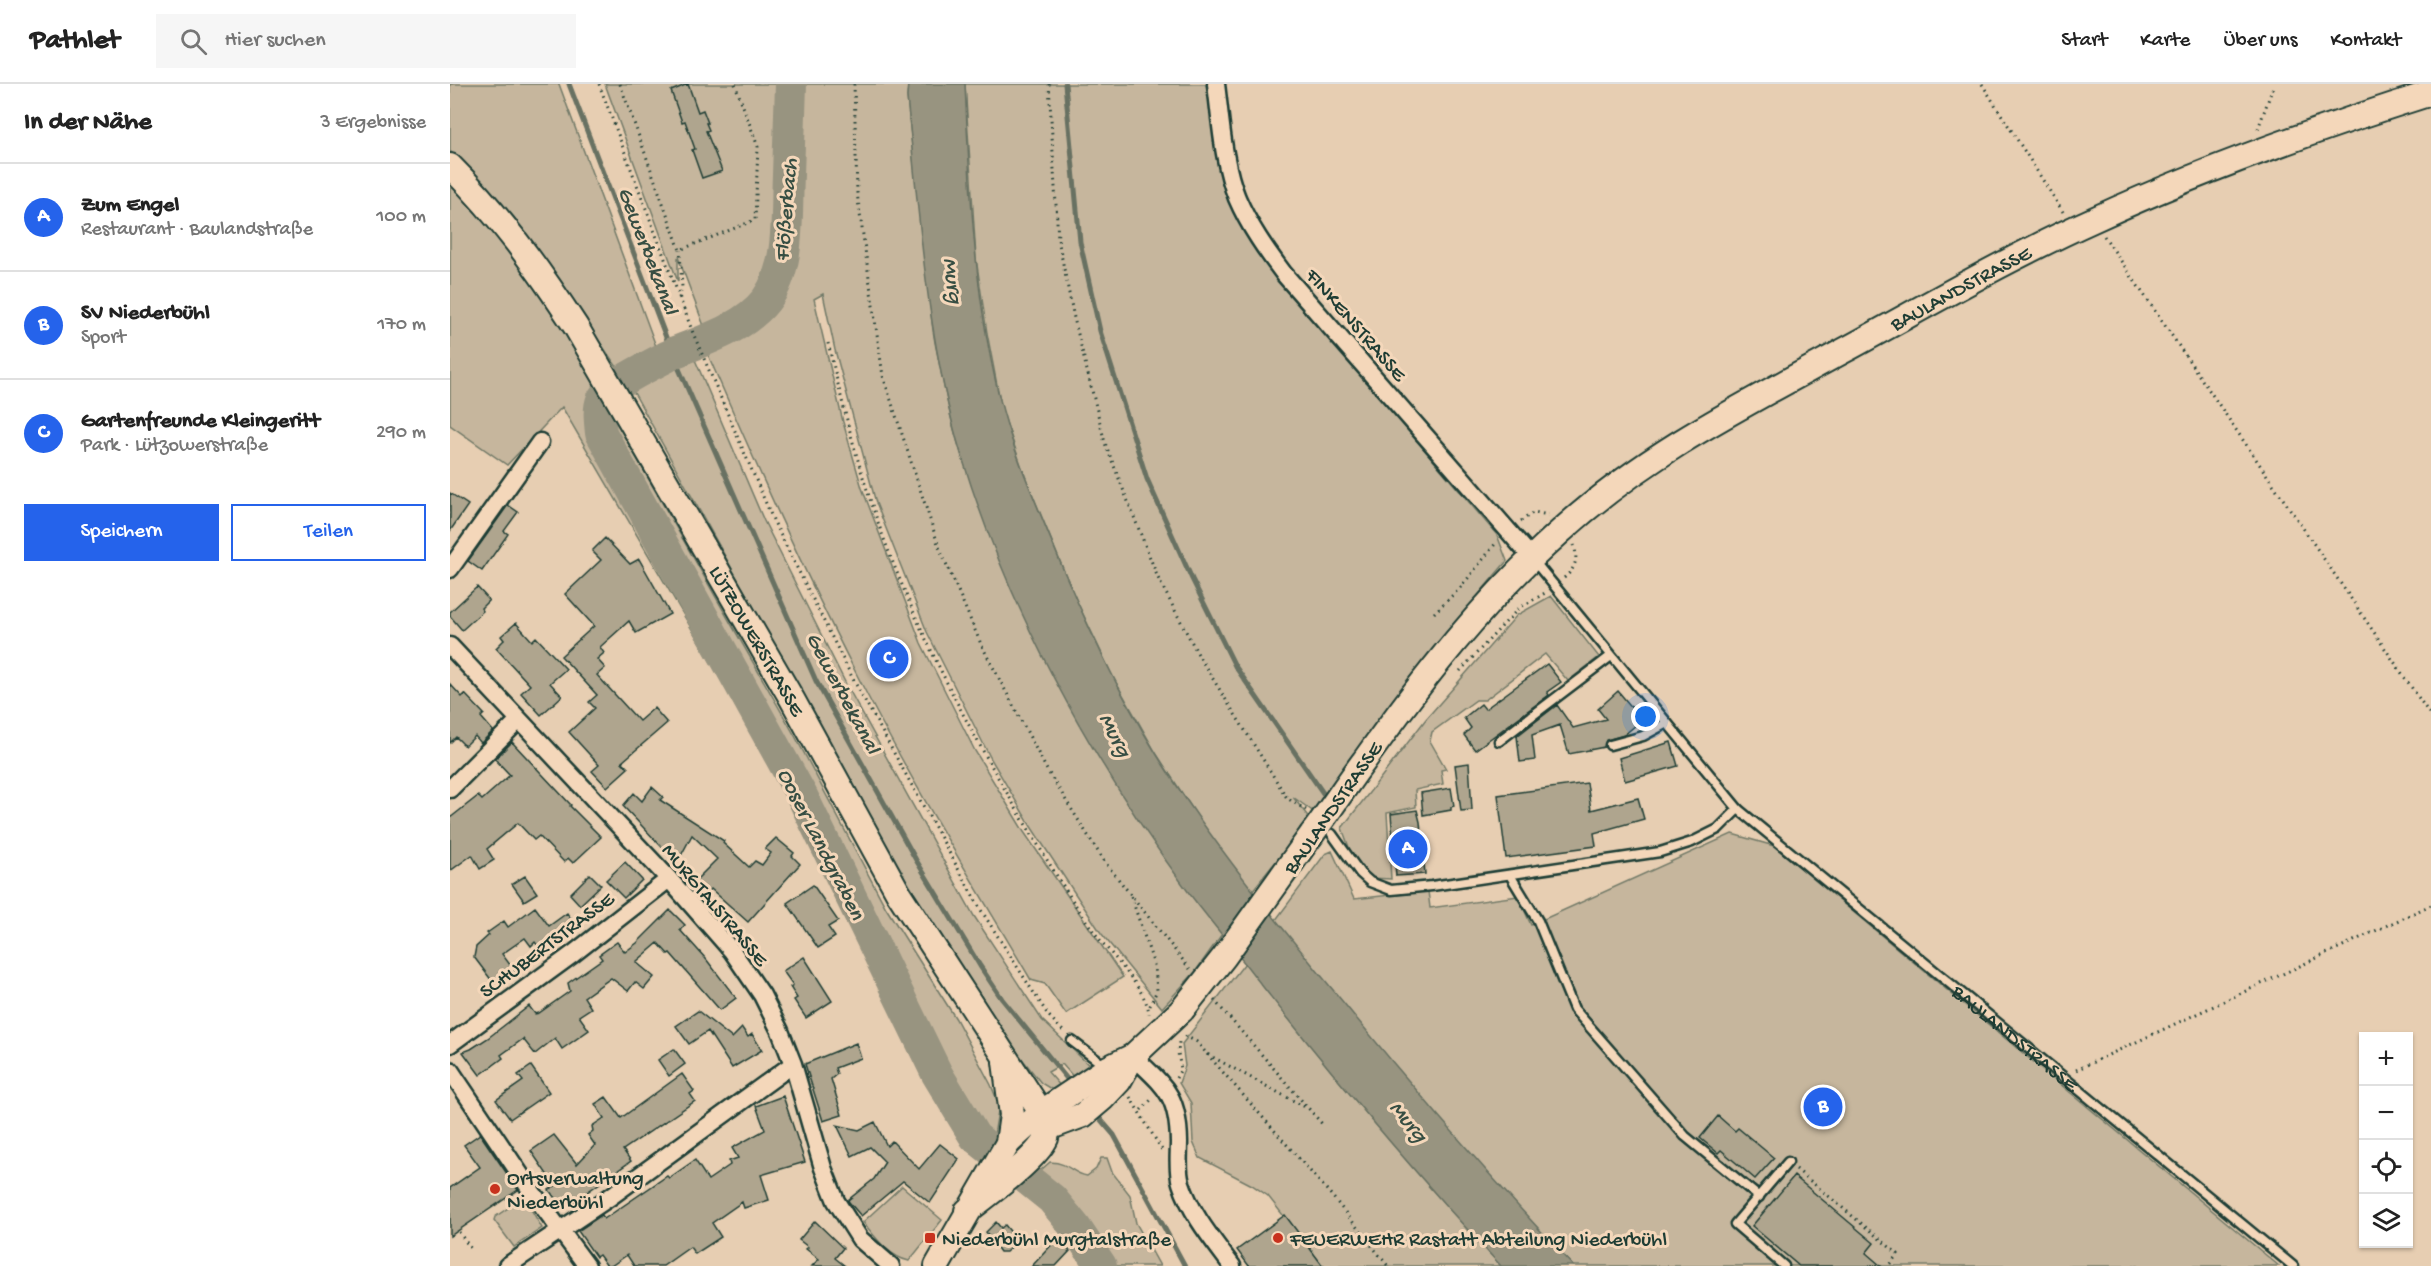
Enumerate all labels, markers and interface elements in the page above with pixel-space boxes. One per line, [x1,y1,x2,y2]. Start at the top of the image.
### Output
search box [156,14,576,68]
text: Pathlet [30,25,120,58]
icon: search [177,25,210,58]
text: Hier suchen [225,28,326,54]
text: Start [2061,29,2107,54]
text: Karte [2140,29,2190,54]
text: Über uns [2223,29,2297,54]
text: Kontakt [2330,29,2401,54]
text: In der Nähe [24,108,152,139]
text: 3 Ergebnisse [320,112,426,135]
water label: Flößerbach [771,158,805,263]
water label: Gewerbekanal [610,184,683,320]
text: Zum Engel [81,193,179,219]
text: A [38,206,49,229]
text: 100 m [376,206,426,229]
text: Restaurant · Baulandstraße [81,219,313,242]
street label: BAULANDSTRASSE [1886,242,2037,339]
water label: Murg [935,256,967,307]
street label: FINKENSTRASSE [1298,264,1411,389]
text: SV Niederbühl [81,301,210,327]
text: B [38,314,49,337]
text: 170 m [377,314,426,337]
text: Sport [81,327,126,350]
text: Gartenfreunde Kleingeritt [81,409,320,435]
text: C [38,422,49,445]
text: 290 m [376,422,426,445]
text: Park · Lützowerstraße [81,435,268,458]
button: Speichern [24,504,219,561]
button: Teilen [231,504,426,561]
street label: LÜTZOWERSTRASSE [701,562,809,722]
water label: Gewerbekanal [799,629,885,760]
pin: C [870,636,908,682]
your location [1631,702,1660,731]
water label: Murg [1091,710,1136,764]
street label: BAULANDSTRASSE [1279,737,1391,881]
water label: Ooser Landgraben [770,765,869,925]
pin: A [1388,826,1428,872]
street label: MURGTALSTRASSE [655,840,773,974]
street label: SCHUBERTSTRASSE [476,888,621,1006]
street label: BAULANDSTRASSE [1944,980,2083,1100]
map controls [2359,1032,2413,1248]
button: + [2359,1032,2413,1086]
pin: B [1804,1084,1842,1130]
button: − [2359,1086,2413,1140]
water label: Murg [1382,1097,1433,1150]
button: locate [2359,1140,2413,1194]
place label: Ortsverwaltung Niederbühl [507,1168,644,1217]
marker: Ortsverwaltung Niederbühl [488,1182,502,1196]
button: layers [2359,1194,2413,1248]
place label: Niederbühl Murgtalstraße [942,1229,1172,1254]
place label: FEUERWEHR Rastatt Abteilung Niederbühl [1289,1229,1667,1254]
marker: Niederbühl Murgtalstraße [923,1231,937,1245]
marker: FEUERWEHR Rastatt Abteilung Niederbühl [1271,1231,1285,1245]

